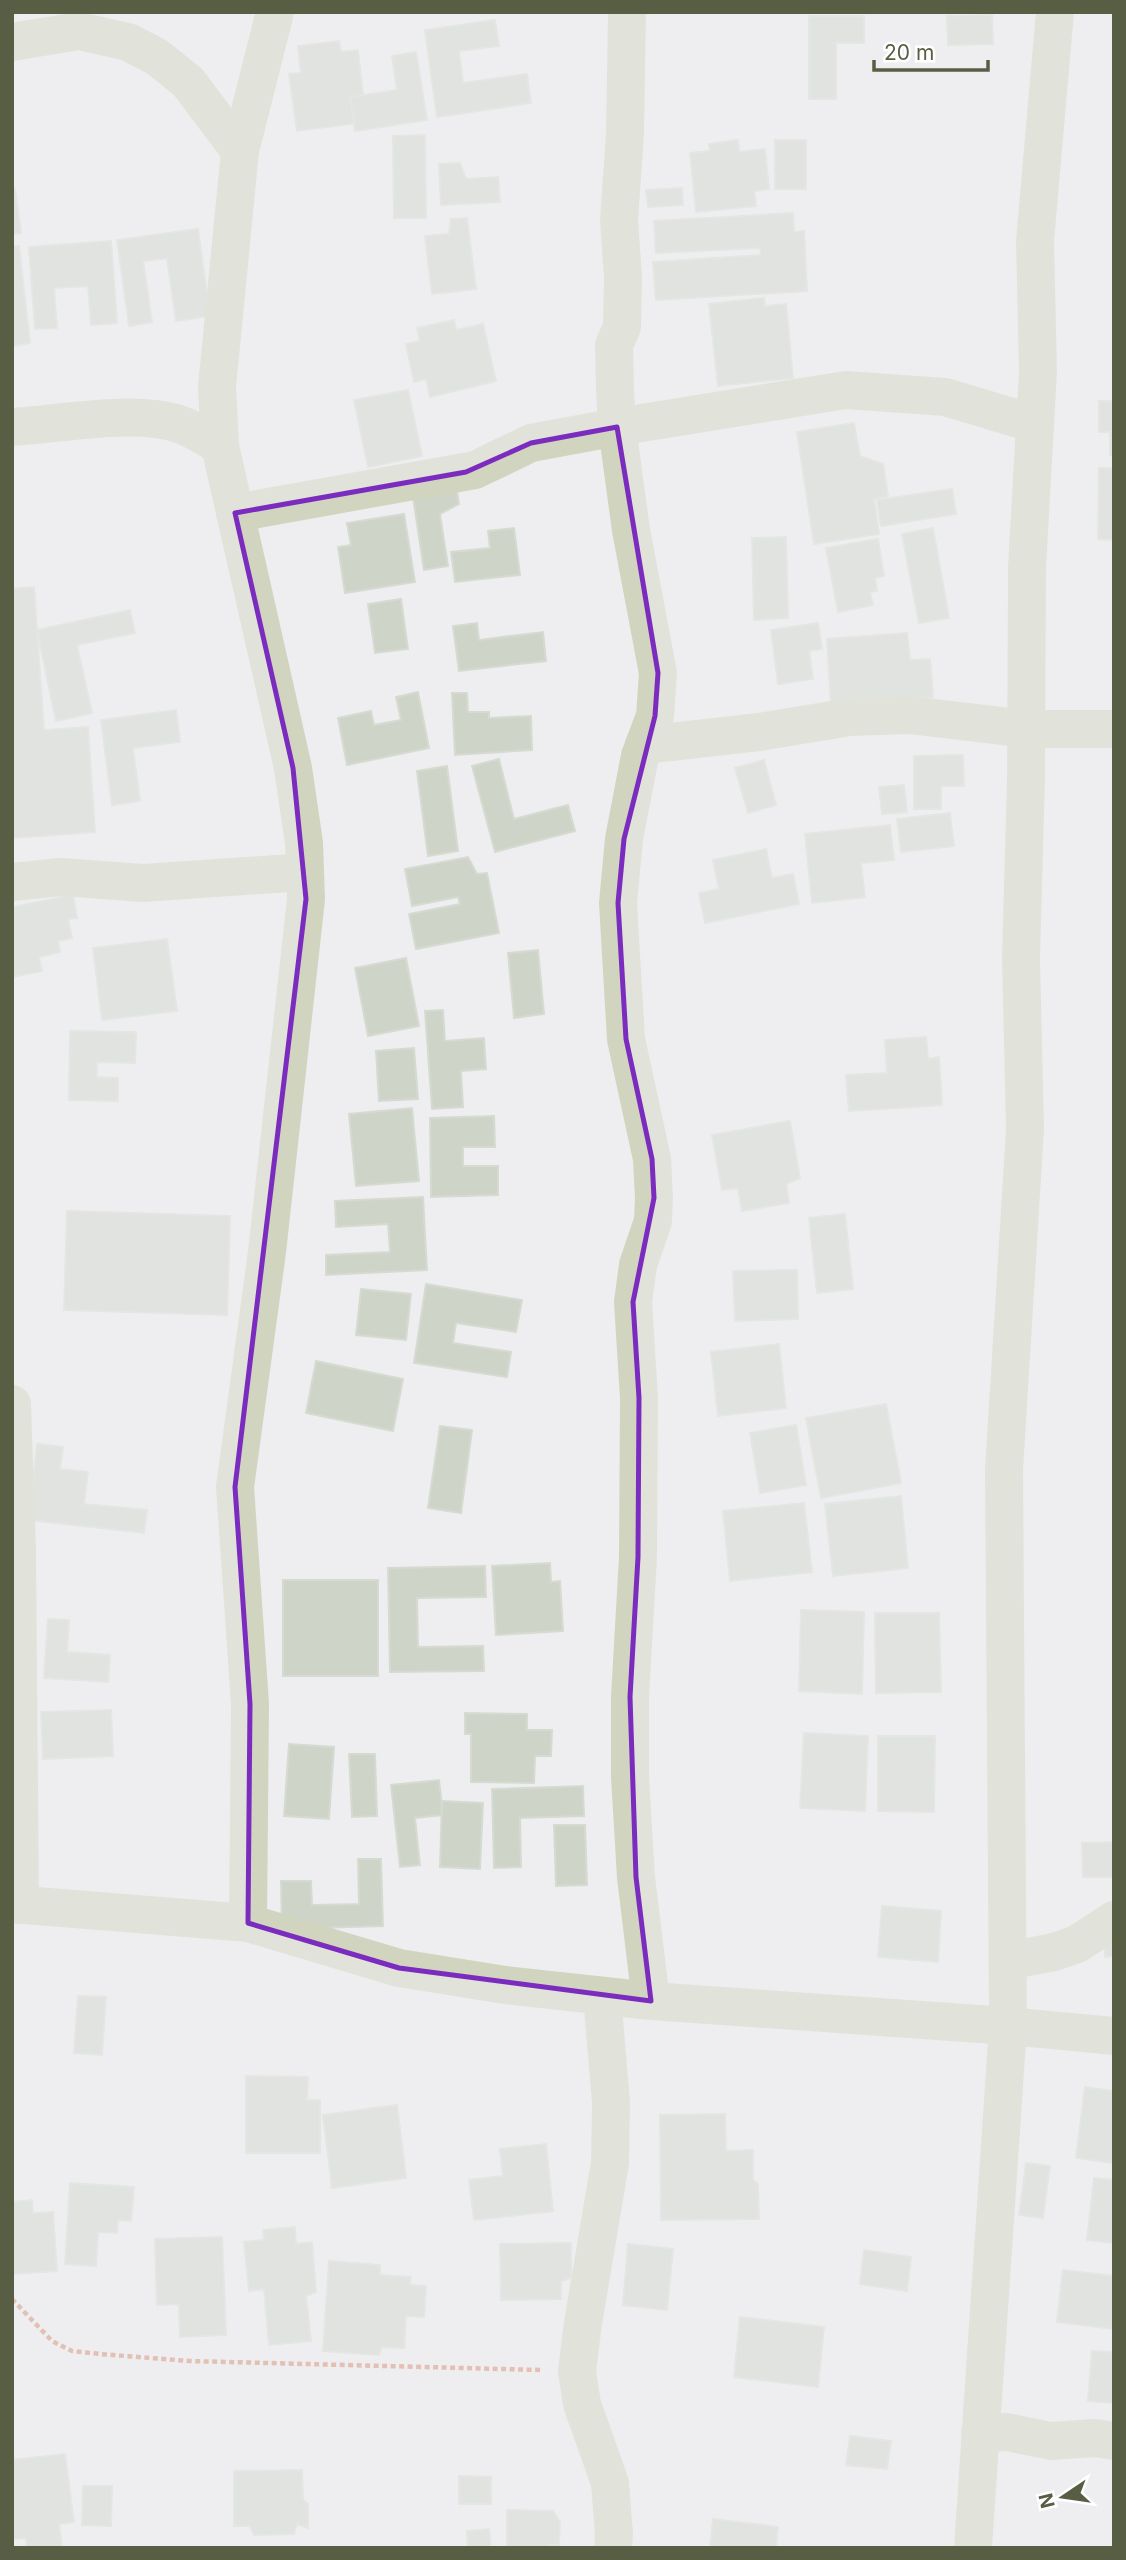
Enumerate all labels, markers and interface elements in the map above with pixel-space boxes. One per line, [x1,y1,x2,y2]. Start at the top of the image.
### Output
scale bar [874,28,988,72]
text: 20 m [884,40,934,65]
north arrow [1028,2462,1098,2532]
text: N [1034,2491,1060,2510]

